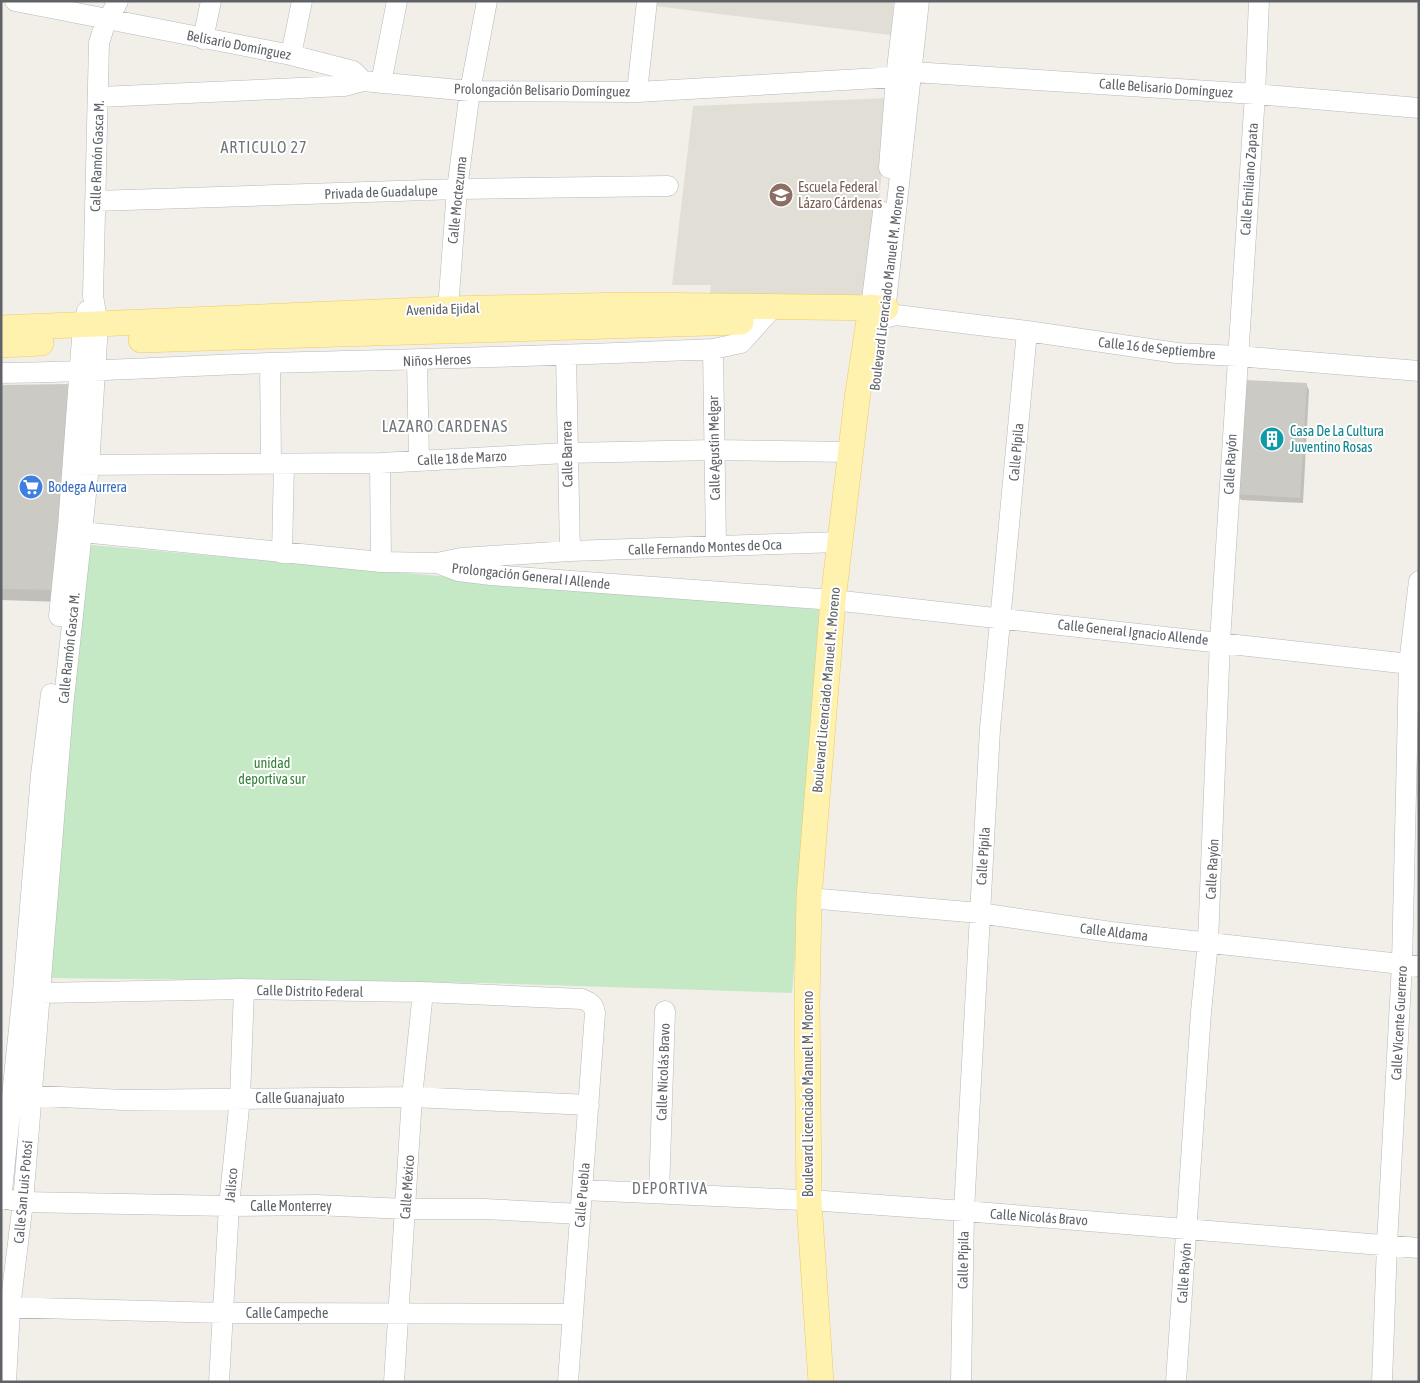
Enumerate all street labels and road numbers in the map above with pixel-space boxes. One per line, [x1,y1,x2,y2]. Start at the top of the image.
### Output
street label: Belisario Domínguez [185,27,293,63]
street label: Calle Belisario Domínguez [1098,75,1234,101]
street label: Prolongación Belisario Domínguez [454,80,630,100]
street label: Calle Ramón Gasca M. [87,100,107,212]
street label: Calle Emiliano Zapata [1237,122,1261,236]
street label: Calle Moctezuma [444,155,470,245]
street label: Privada de Guadalupe [324,182,438,202]
street label: Boulevard Licenciado Manuel M. Moreno [866,184,908,392]
street label: Avenida Ejidal [406,300,480,318]
street label: Calle 16 de Septiembre [1097,334,1217,362]
street label: Niños Heroes [403,351,471,369]
street label: Calle Agustín Melgar [705,395,723,500]
street label: Calle Barrera [558,421,576,487]
street label: Calle Pípila [1005,422,1027,482]
street label: Calle Rayón [1220,433,1240,495]
street label: Calle 18 de Marzo [417,448,507,468]
street label: Calle Fernando Montes de Oca [628,536,782,558]
street label: Prolongación General I Allende [451,560,611,592]
street label: Boulevard Licenciado Manuel M. Moreno [809,586,843,794]
street label: Calle Ramón Gasca M. [55,592,83,704]
street label: Calle General Ignacio Allende [1057,616,1209,648]
street label: Calle Pípila [973,826,993,886]
street label: Calle Rayón [1202,838,1222,900]
street label: Calle Aldama [1079,920,1149,944]
street label: Calle Vicente Guerrero [1388,965,1410,1081]
street label: Calle Distrito Federal [256,982,364,1000]
street label: Boulevard Licenciado Manuel M. Moreno [800,991,816,1197]
street label: Calle Nicolás Bravo [653,1023,673,1121]
street label: Calle Guanajuato [255,1090,345,1106]
street label: Calle San Luis Potosí [11,1140,35,1244]
street label: Calle México [397,1154,417,1220]
street label: Calle Puebla [571,1162,593,1228]
street label: Jalisco [222,1167,240,1203]
street label: Calle Monterrey [250,1198,332,1214]
street label: Calle Nicolás Bravo [990,1206,1088,1228]
street label: Calle Pípila [954,1231,972,1289]
street label: Calle Rayón [1174,1242,1194,1304]
street label: Calle Campeche [246,1305,328,1321]

